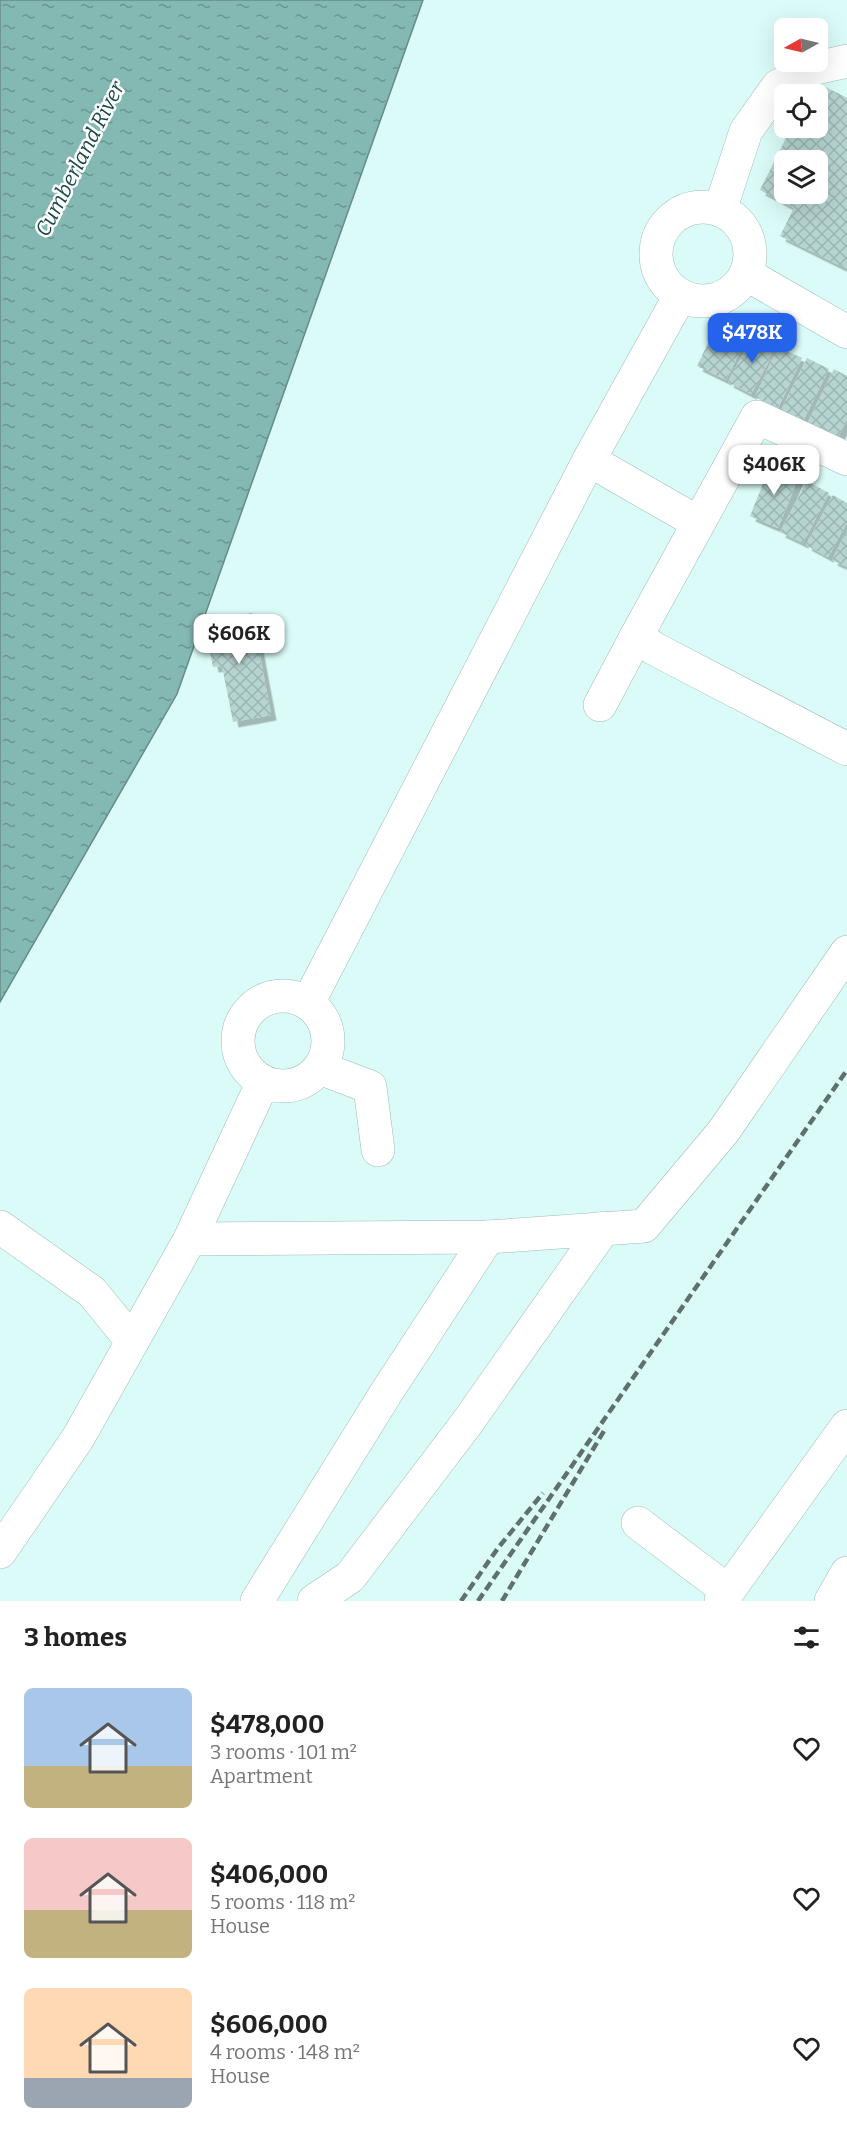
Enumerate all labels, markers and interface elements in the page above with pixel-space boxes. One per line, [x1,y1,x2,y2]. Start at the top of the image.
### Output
north arrow [774,18,828,72]
map controls [774,18,828,204]
water label: Cumberland River [30,76,131,241]
button: locate [774,84,828,138]
button: layers [774,150,828,204]
pin: $478K [710,313,794,364]
text: $478K [722,320,782,344]
pin: $406K [732,445,816,496]
text: $406K [742,452,806,476]
pin: $606K [197,614,281,665]
text: $606K [208,621,270,645]
icon: filters [790,1621,823,1654]
text: 3 homes [24,1622,127,1653]
text: $478,000 [210,1709,324,1740]
icon: home [72,1712,144,1784]
icon: heart [790,1732,823,1765]
text: 3 rooms · 101 m² [210,1740,357,1764]
text: Apartment [210,1764,313,1788]
text: $406,000 [210,1859,328,1890]
icon: home [72,1862,144,1934]
icon: heart [790,1882,823,1915]
text: 5 rooms · 118 m² [210,1890,355,1914]
text: House [210,1914,270,1938]
text: $606,000 [210,2009,328,2040]
icon: home [72,2012,144,2084]
icon: heart [790,2032,823,2065]
text: 4 rooms · 148 m² [210,2040,360,2064]
text: House [210,2064,270,2088]

